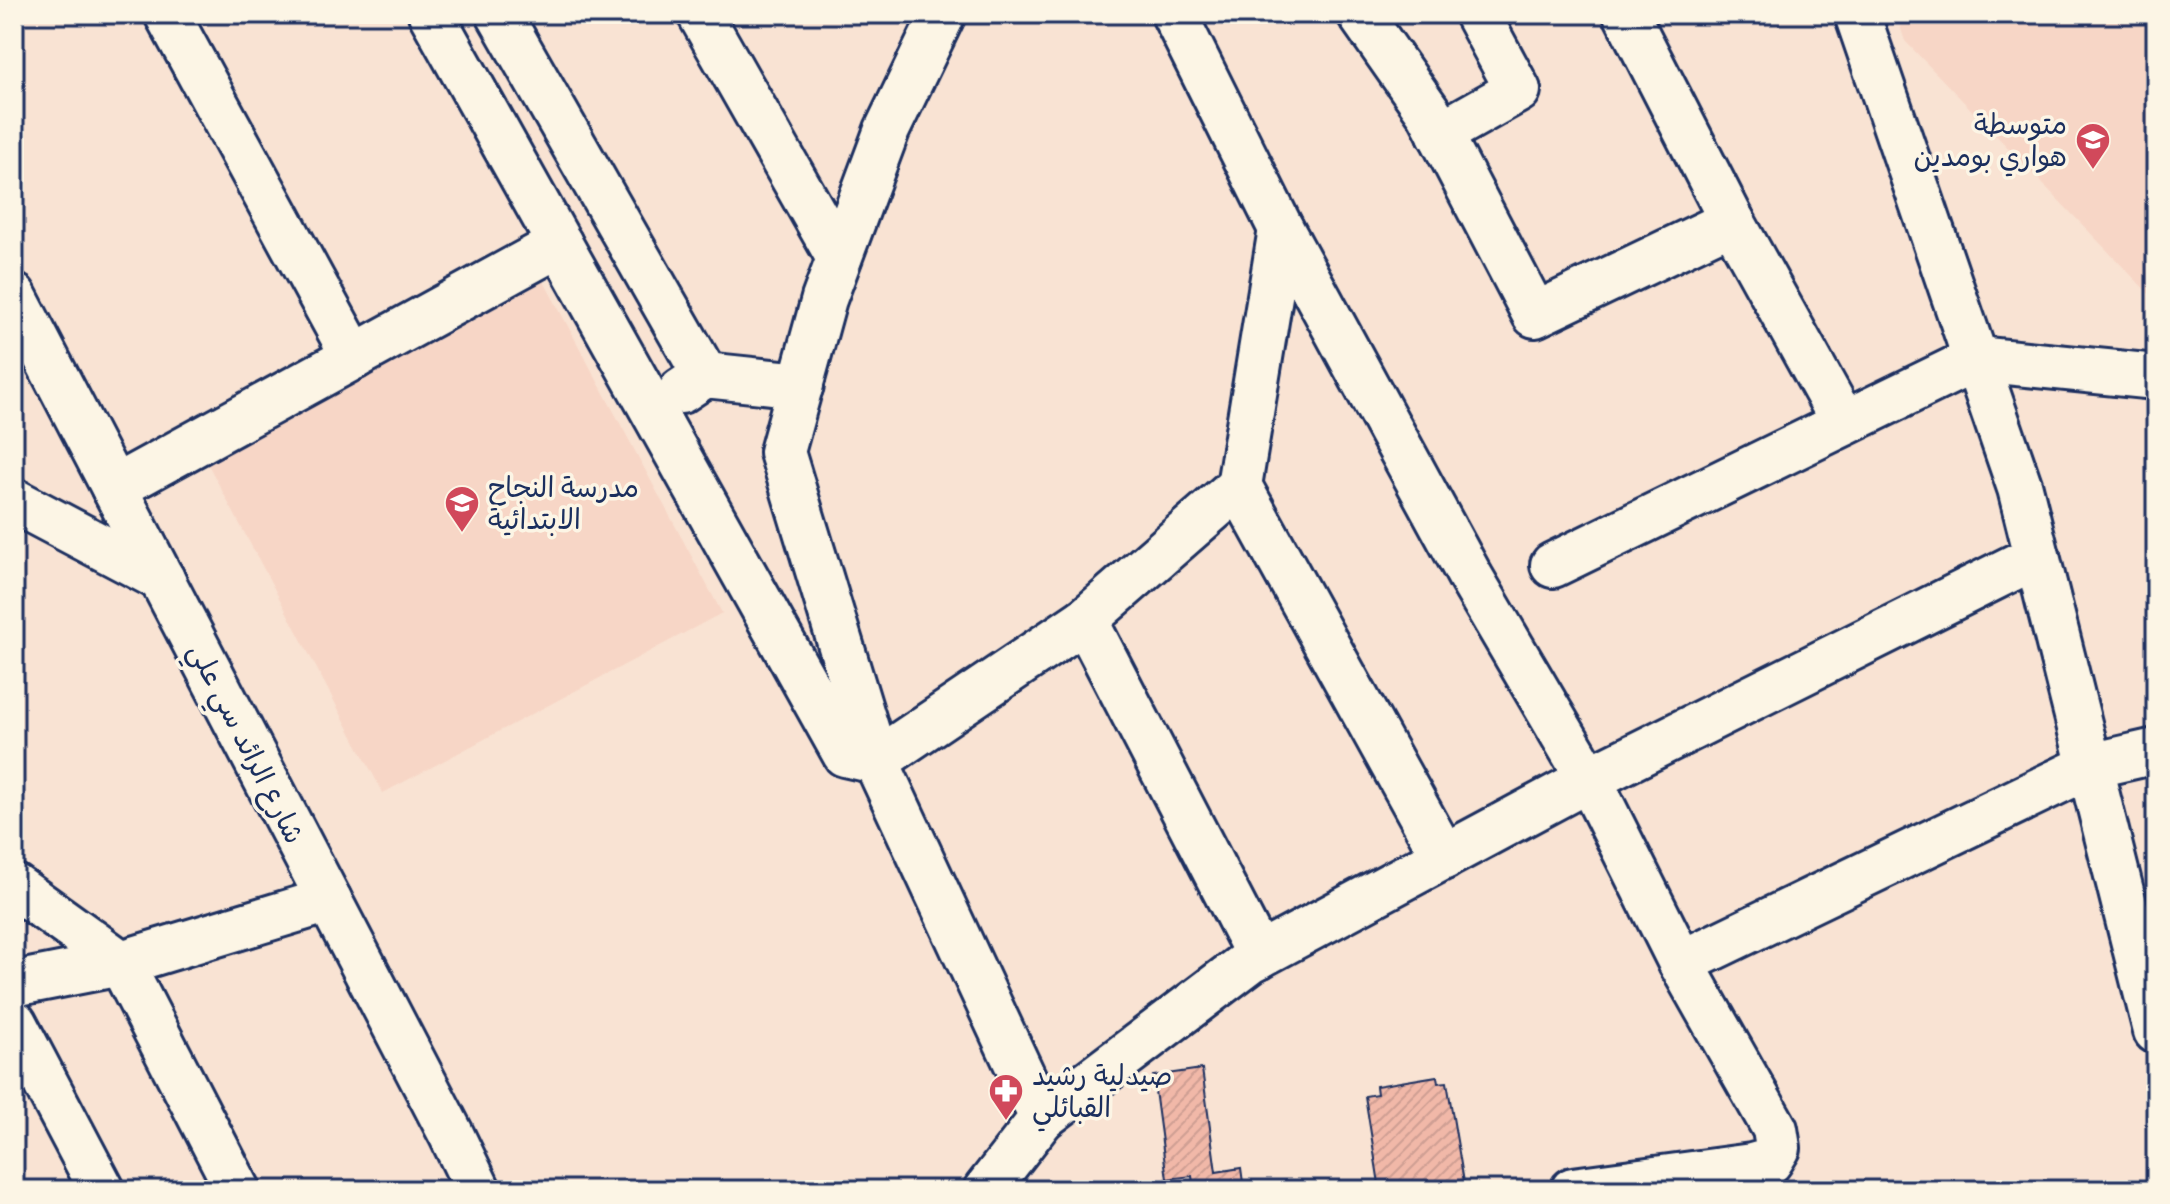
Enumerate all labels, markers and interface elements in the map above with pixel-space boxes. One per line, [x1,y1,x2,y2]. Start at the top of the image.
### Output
place label: متوسطة هواري بومدين [1914,107,2067,177]
school or university icon: متوسطة هواري بومدين [2074,121,2112,171]
place label: مدرسة النجاح الابتدائية [488,470,639,537]
school or university icon: مدرسة النجاح الابتدائية [443,484,481,534]
street label: شارع الرائد سي علي [175,637,312,853]
place label: صيدلية رشيد القبائلي [1032,1058,1172,1132]
pharmacy icon: صيدلية رشيد القبائلي [987,1072,1025,1122]

